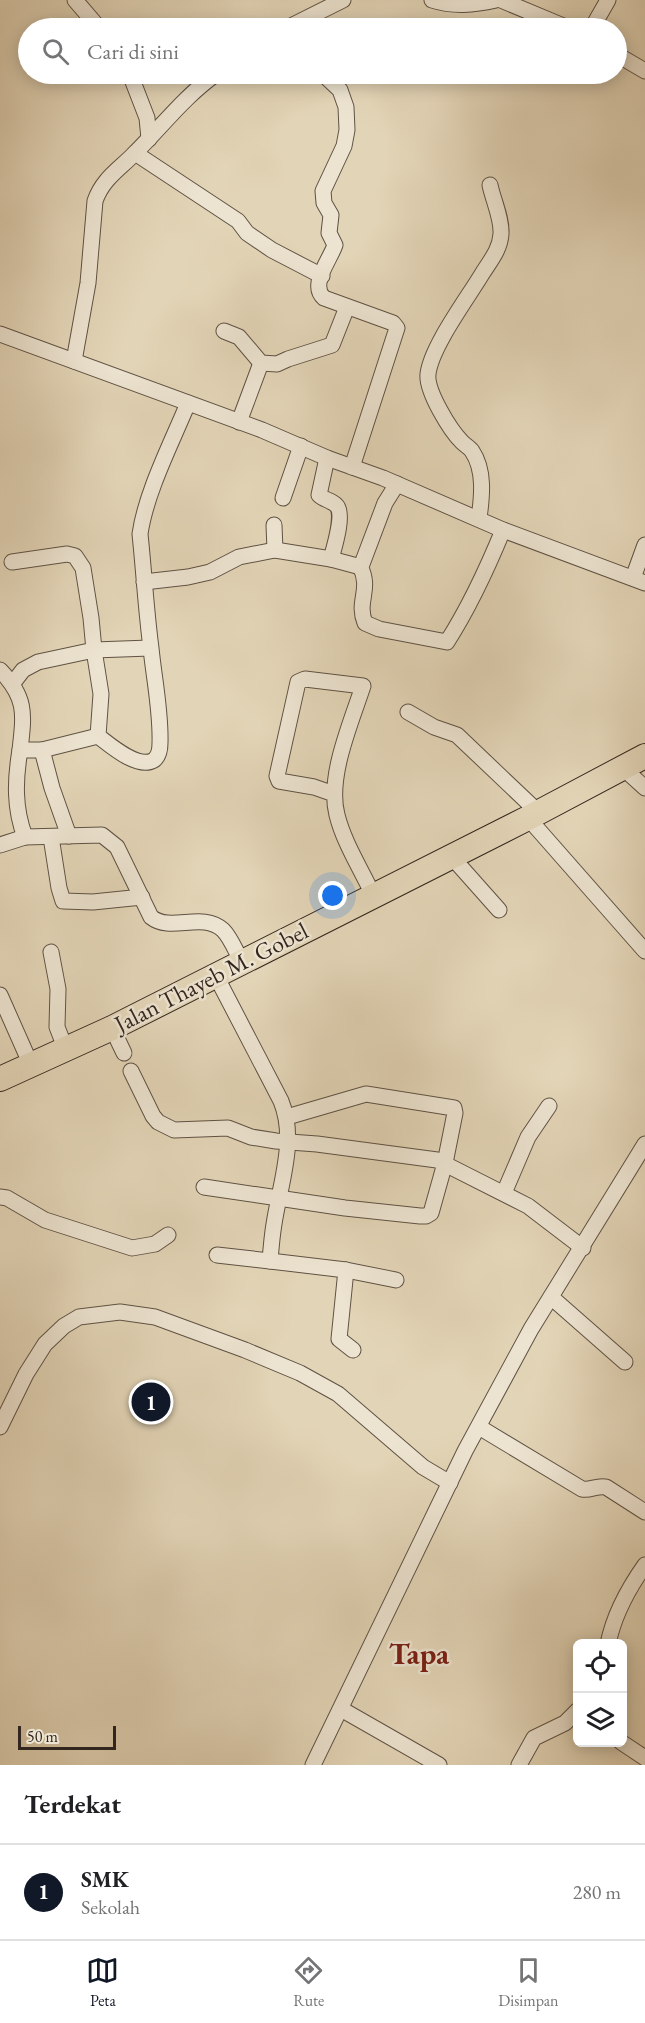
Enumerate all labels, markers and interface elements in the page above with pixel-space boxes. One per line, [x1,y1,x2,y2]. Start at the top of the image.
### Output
search box [18,18,627,84]
icon: search [39,35,72,68]
text: Cari di sini [87,37,179,66]
your location [318,881,347,910]
street label: Jalan Thayeb M. Gobel [107,915,313,1040]
pin: 1 [132,1380,170,1424]
district label: Tapa [389,1634,450,1673]
map controls [573,1639,627,1747]
button: locate [573,1639,627,1693]
button: layers [573,1693,627,1747]
scale bar [18,1723,116,1750]
text: 50 m [27,1726,58,1747]
text: Terdekat [24,1787,121,1821]
text: SMK [81,1865,129,1894]
text: 1 [38,1879,49,1905]
text: 280 m [573,1879,621,1905]
text: Sekolah [81,1894,140,1920]
tab: Peta [86,1954,119,2011]
tab: Rute [292,1954,325,2011]
tab: Disimpan [498,1954,559,2011]

